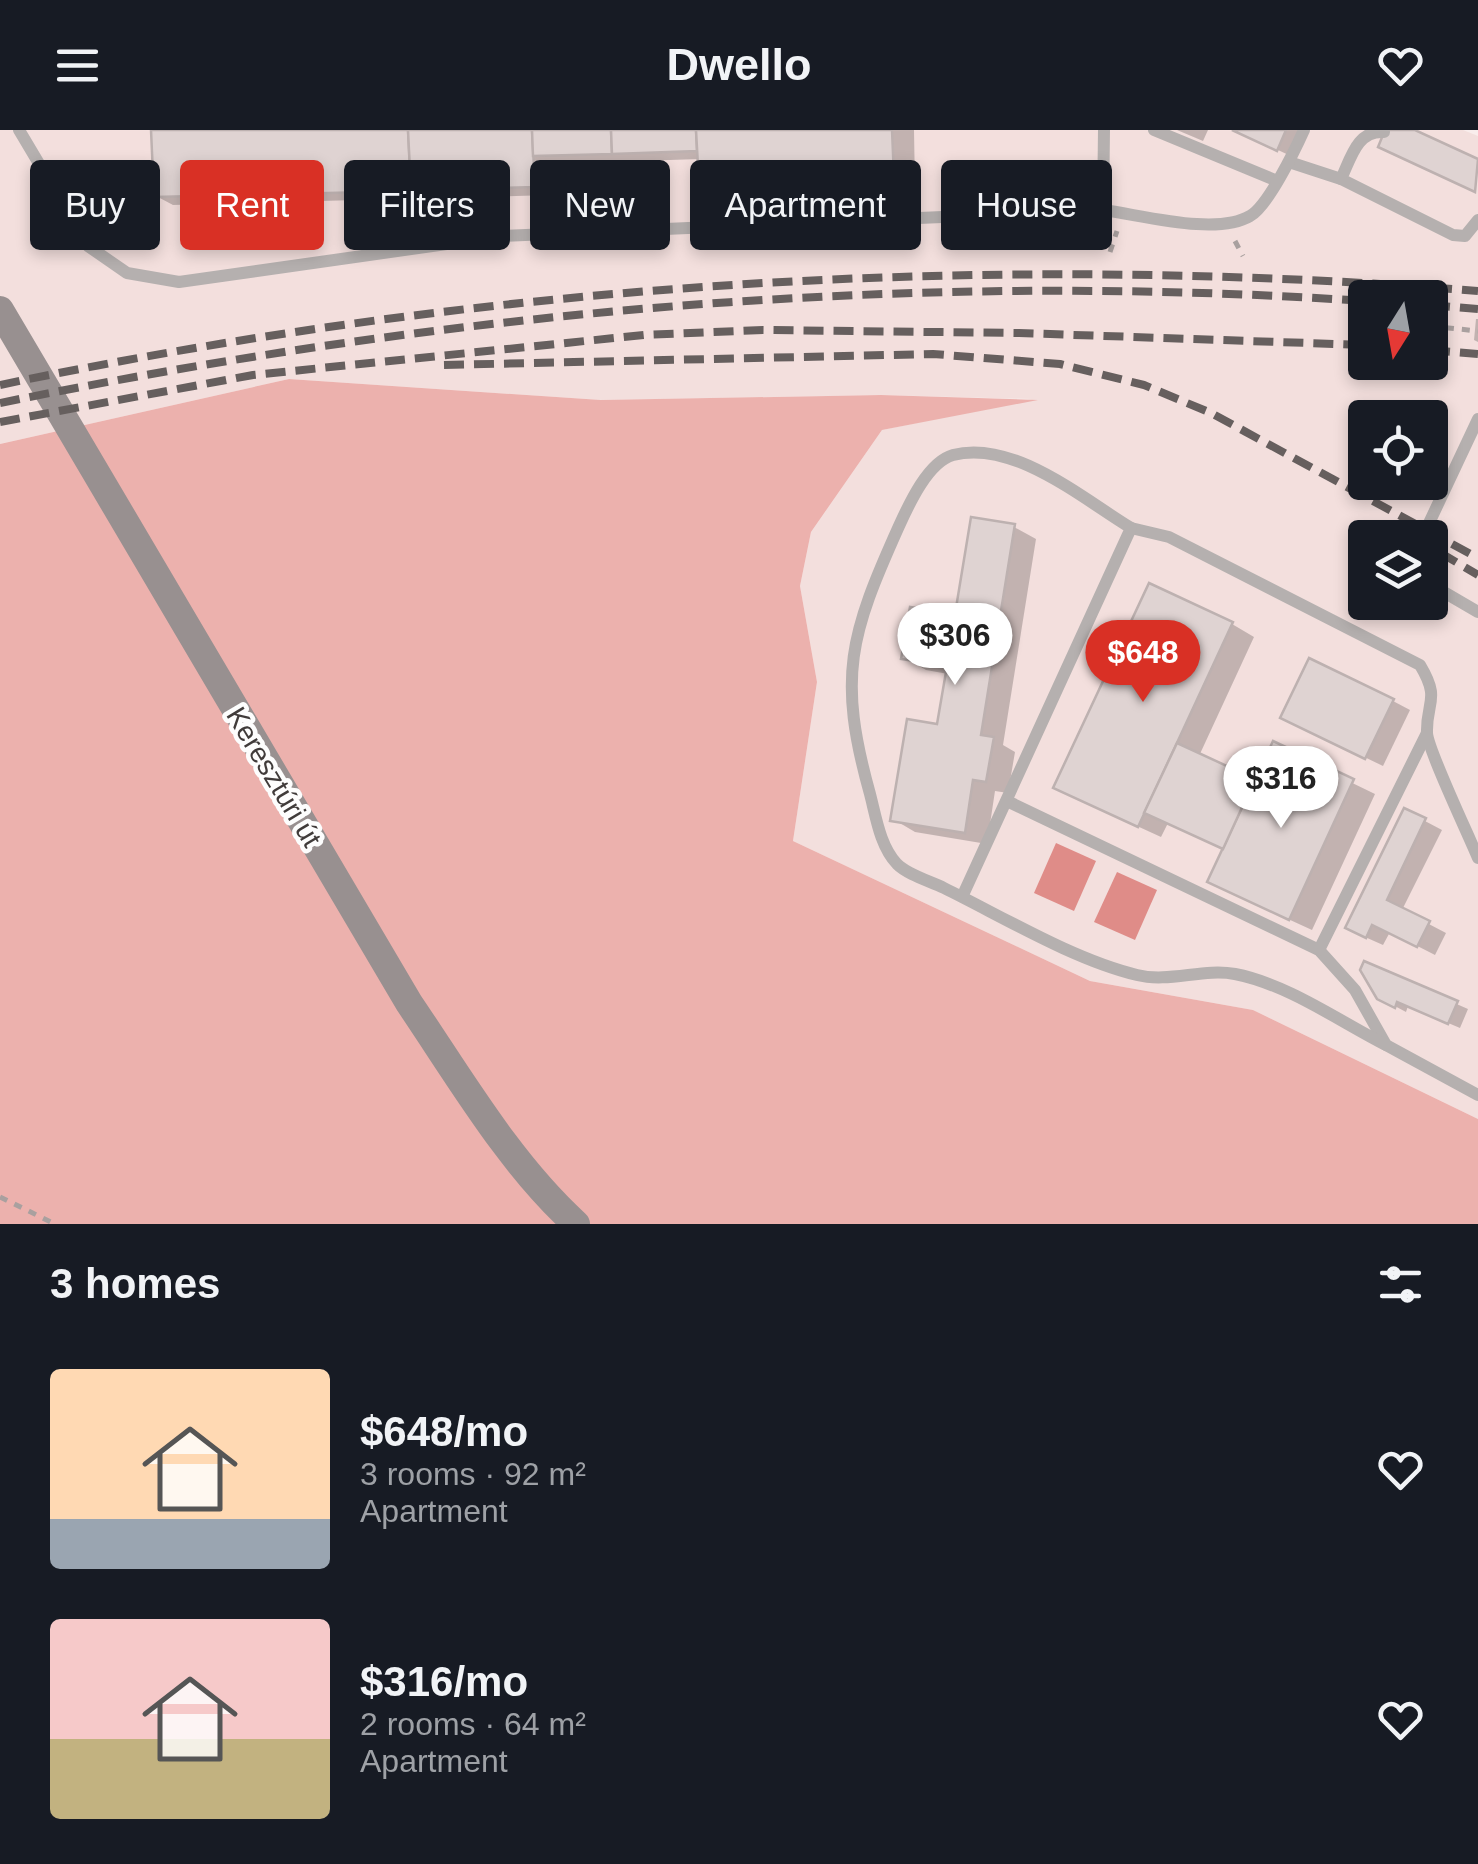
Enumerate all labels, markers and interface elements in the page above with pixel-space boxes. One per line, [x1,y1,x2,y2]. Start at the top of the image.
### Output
icon: menu [50,38,105,93]
icon: heart [1373,38,1428,93]
text: Dwello [666,39,812,90]
chip: Buy [30,160,160,250]
chip: Rent [180,160,324,250]
chip: Filters [344,160,510,250]
chip: New [530,160,670,250]
chip: Apartment [690,160,921,250]
chip: House [941,160,1112,250]
north arrow [1348,280,1448,380]
map controls [1348,280,1448,620]
button: locate [1348,400,1448,500]
button: layers [1348,520,1448,620]
pin: $306 [896,603,1014,688]
text: $306 [919,617,991,653]
pin: $648 [1084,620,1202,705]
text: $648 [1107,634,1179,670]
street label: Keresztúri út [220,702,328,853]
pin: $316 [1222,746,1340,831]
text: $316 [1245,760,1317,796]
icon: filters [1373,1257,1428,1312]
text: 3 homes [50,1260,220,1307]
text: $648/mo [360,1408,528,1455]
icon: home [130,1409,250,1529]
icon: heart [1373,1442,1428,1497]
text: 3 rooms · 92 m² [360,1456,586,1492]
text: Apartment [360,1493,508,1529]
text: $316/mo [360,1658,528,1705]
icon: home [130,1659,250,1779]
icon: heart [1373,1692,1428,1747]
text: 2 rooms · 64 m² [360,1706,586,1742]
text: Apartment [360,1743,508,1779]

